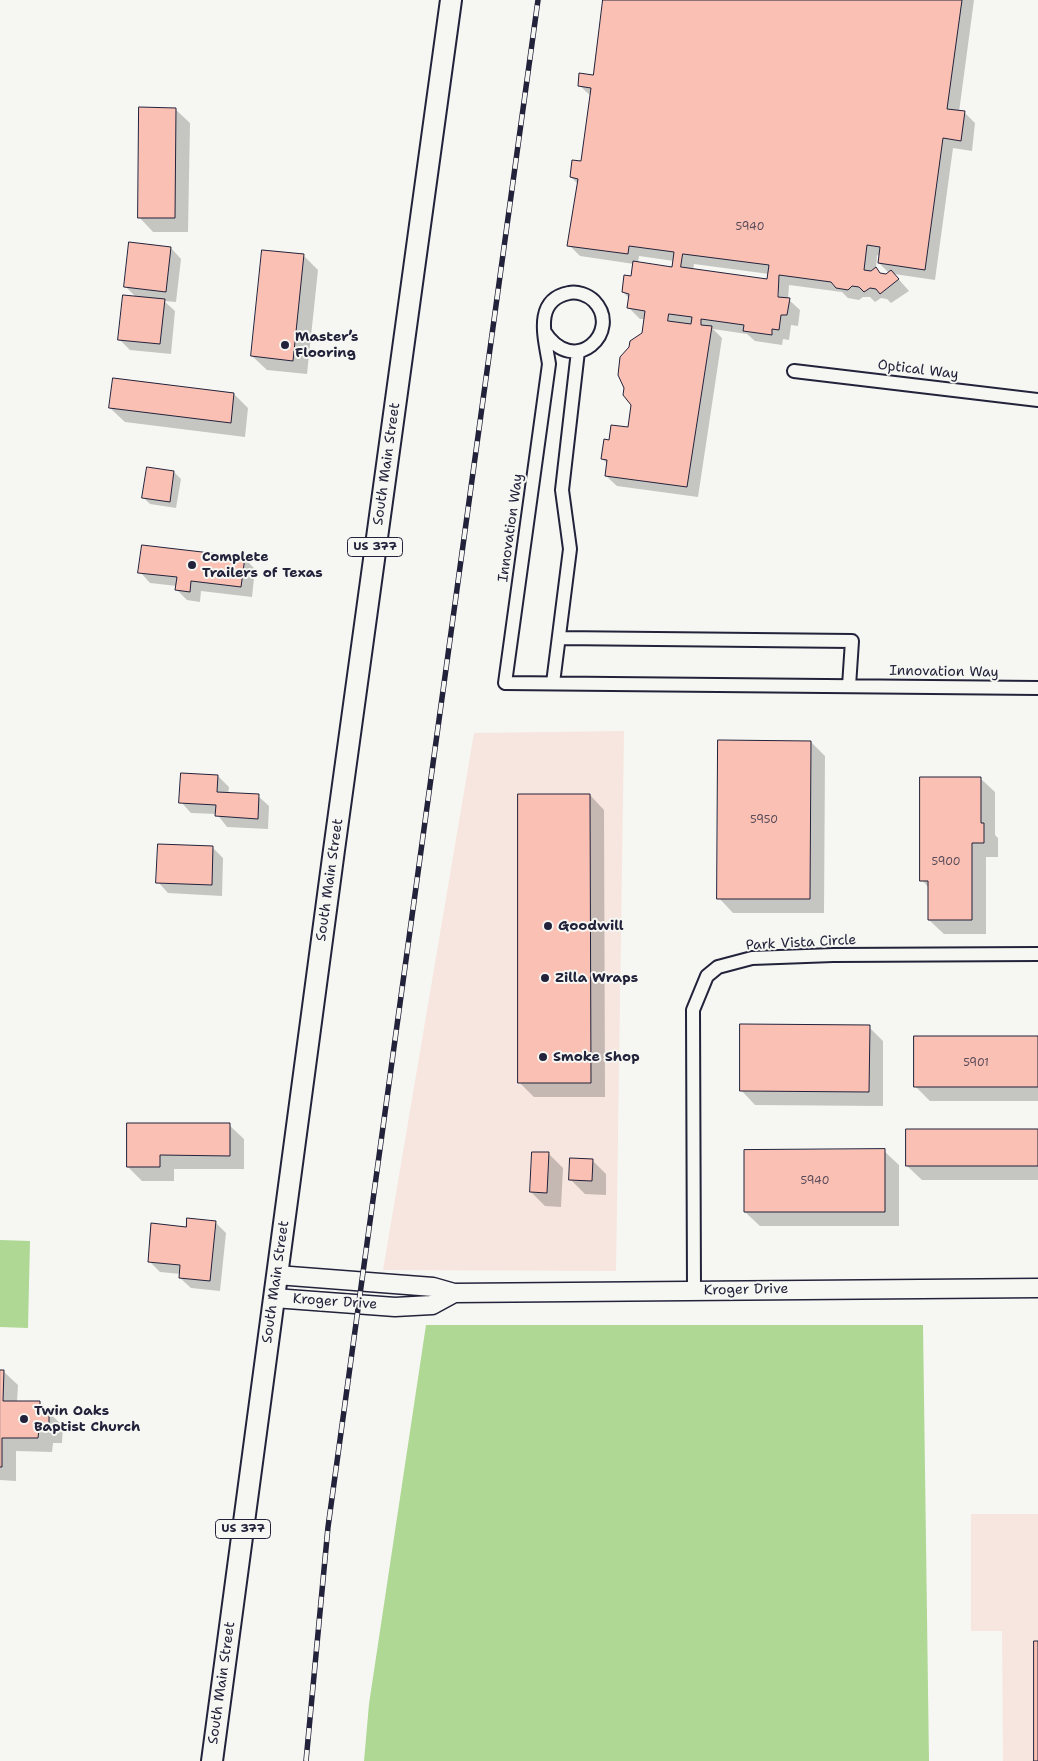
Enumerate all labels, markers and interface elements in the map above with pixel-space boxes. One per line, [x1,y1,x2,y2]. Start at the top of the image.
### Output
house number: 5940 [736,220,764,234]
place label: Master’s Flooring [295,329,358,362]
marker: Master’s Flooring [279,339,291,351]
street label: Optical Way [877,357,959,383]
street label: South Main Street [370,402,404,526]
street label: Innovation Way [495,473,527,583]
road number: US 377 [348,538,402,556]
place label: Complete Trailers of Texas [202,549,323,582]
marker: Complete Trailers of Texas [186,559,198,571]
street label: Innovation Way [889,663,999,681]
house number: 5950 [750,813,778,827]
street label: South Main Street [313,818,347,942]
house number: 5900 [931,855,961,869]
place label: Goodwill [558,918,624,934]
marker: Goodwill [542,920,554,932]
street label: Park Vista Circle [745,932,857,954]
place label: Zilla Wraps [555,970,638,986]
marker: Zilla Wraps [539,972,551,984]
place label: Smoke Shop [553,1049,640,1065]
marker: Smoke Shop [537,1051,549,1063]
house number: 5901 [963,1056,989,1070]
house number: 5940 [801,1174,829,1188]
street label: South Main Street [259,1220,293,1344]
street label: Kroger Drive [703,1281,789,1299]
street label: Kroger Drive [292,1291,378,1313]
place label: Twin Oaks Baptist Church [34,1403,140,1435]
marker: Twin Oaks Baptist Church [18,1413,30,1425]
road number: US 377 [216,1520,270,1538]
street label: South Main Street [205,1621,239,1745]

